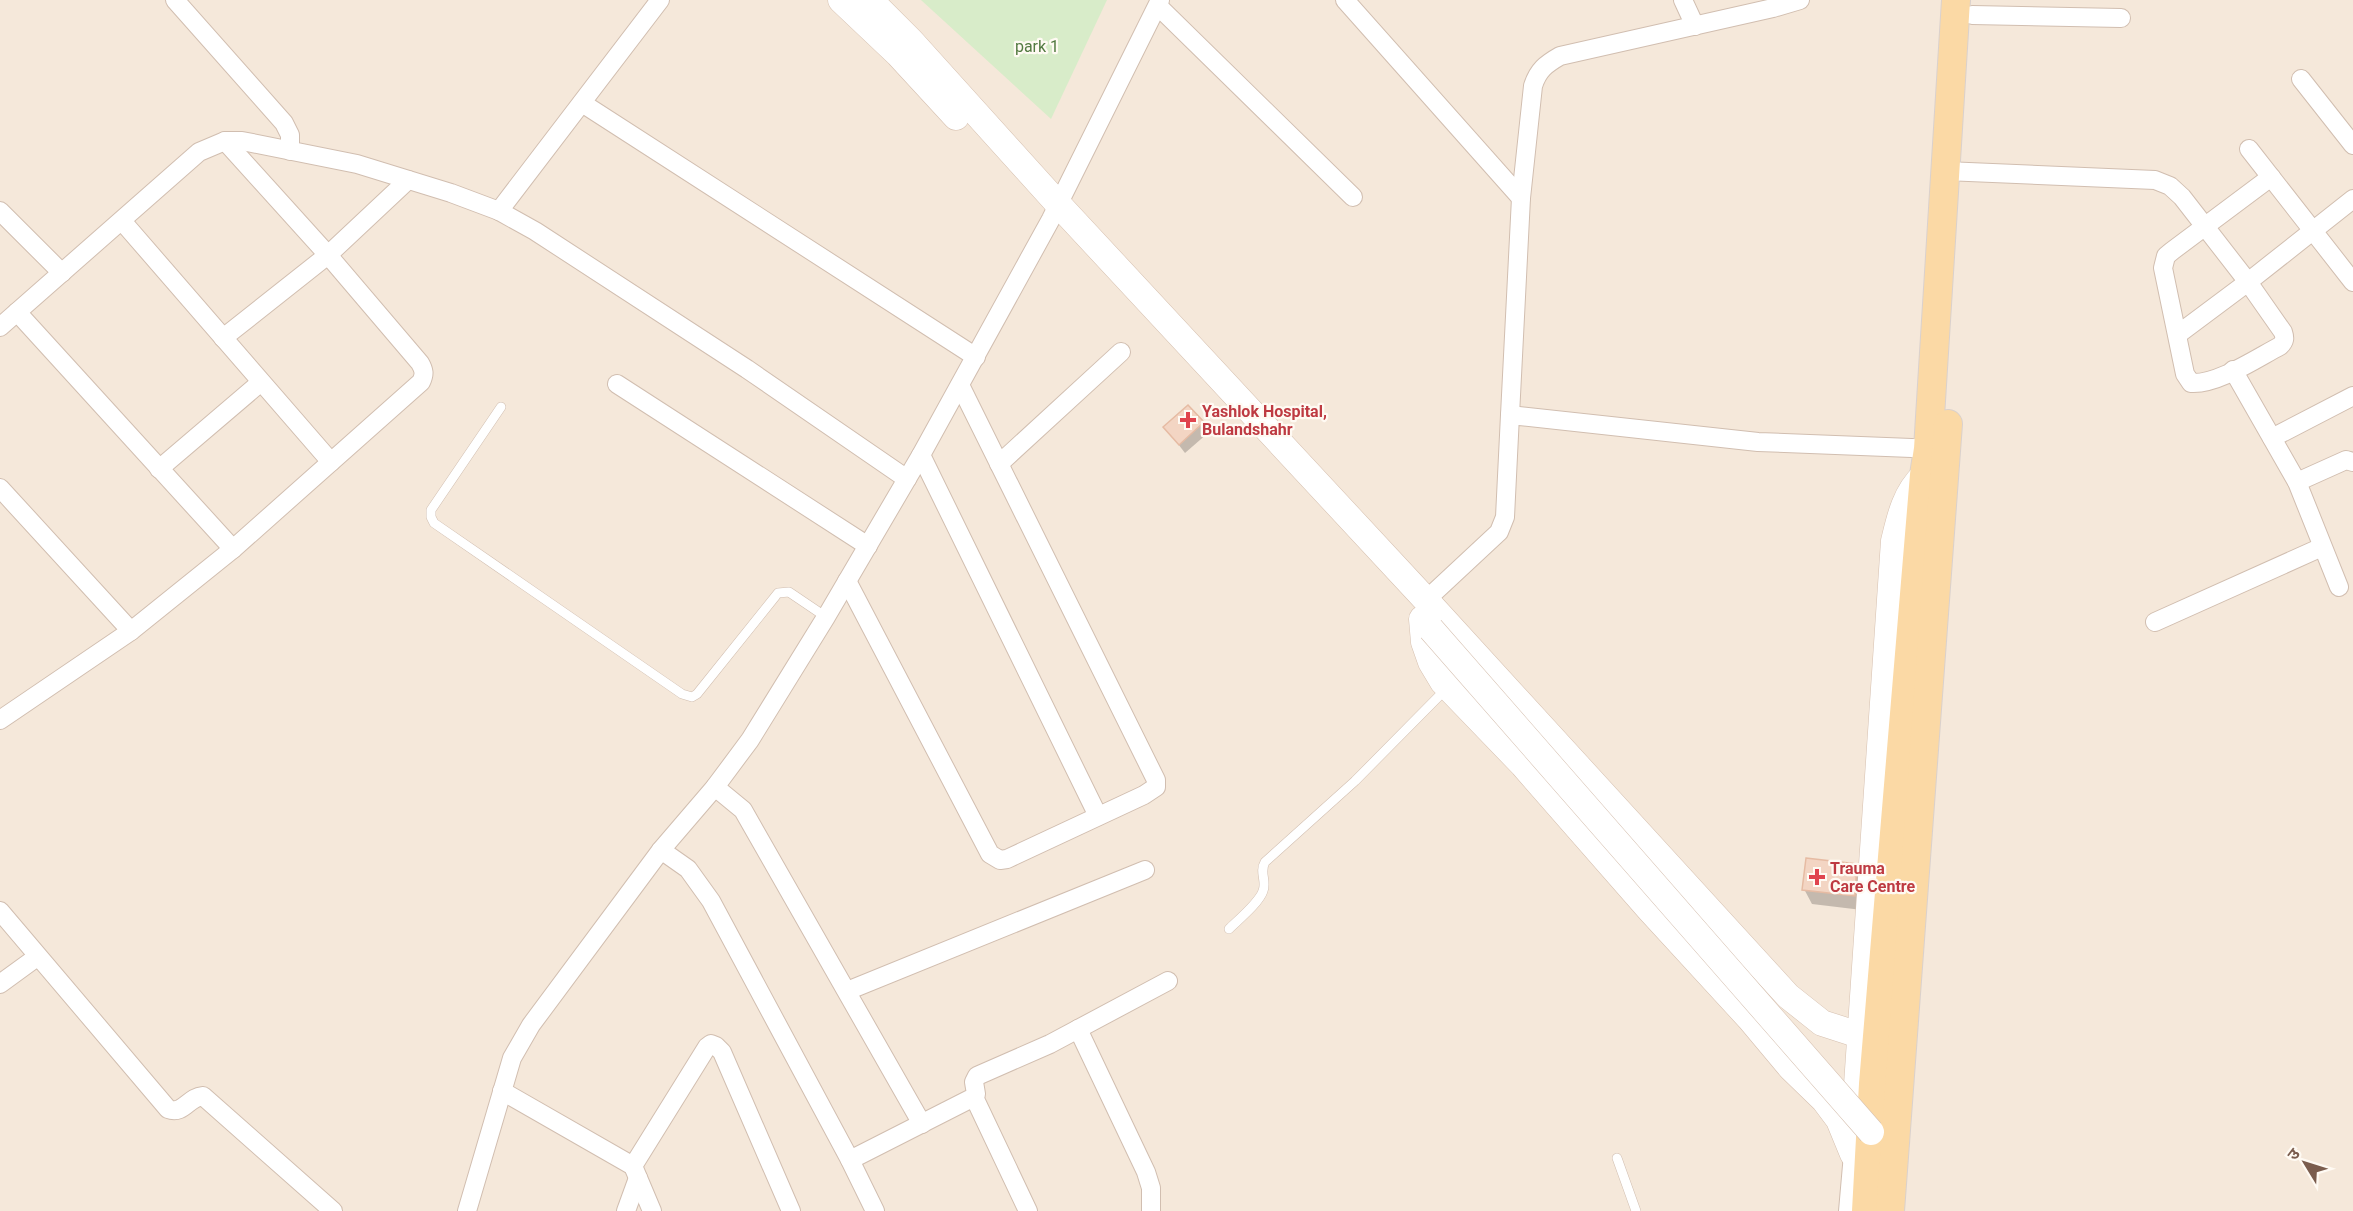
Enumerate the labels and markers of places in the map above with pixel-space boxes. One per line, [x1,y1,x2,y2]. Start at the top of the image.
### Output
place label: Yashlok Hospital, Bulandshahr [1202,402,1327,439]
marker: Yashlok Hospital, Bulandshahr [1179,411,1197,429]
place label: Trauma Care Centre [1830,859,1916,896]
marker: Trauma Care Centre [1808,868,1826,886]

